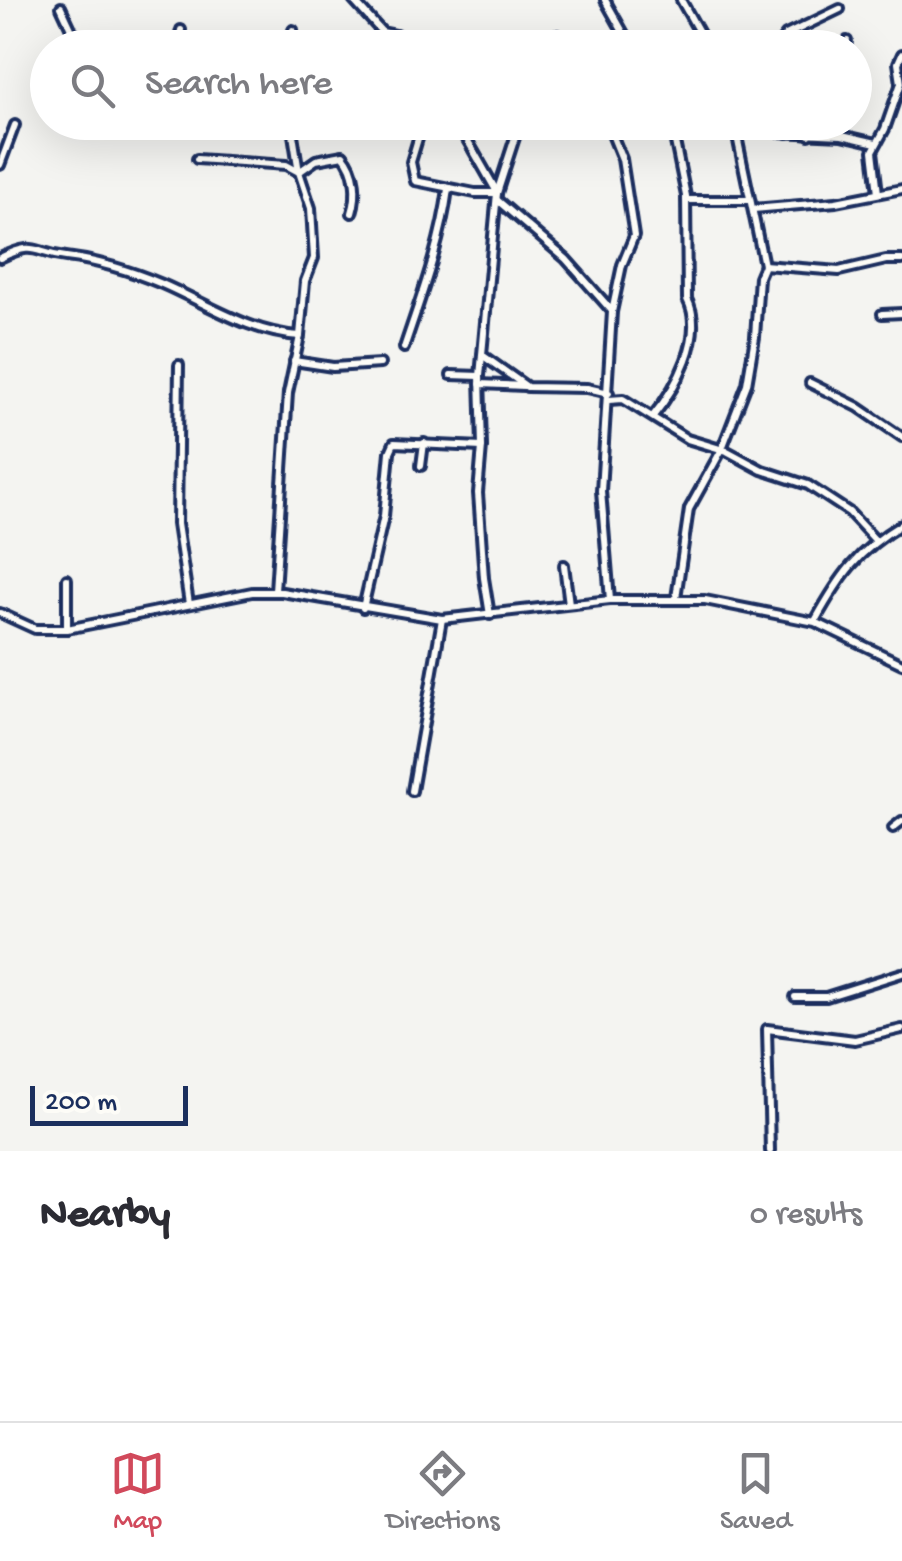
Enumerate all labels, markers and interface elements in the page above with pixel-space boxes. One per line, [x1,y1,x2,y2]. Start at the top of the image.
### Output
search box [30,30,872,140]
icon: search [65,58,120,113]
text: Search here [145,63,332,107]
scale bar [30,1081,188,1126]
text: 200 m [45,1087,117,1120]
text: Nearby [40,1192,170,1241]
text: 0 results [750,1197,862,1235]
tab: Map [110,1446,165,1539]
tab: Directions [386,1446,500,1539]
tab: Saved [720,1446,792,1539]

